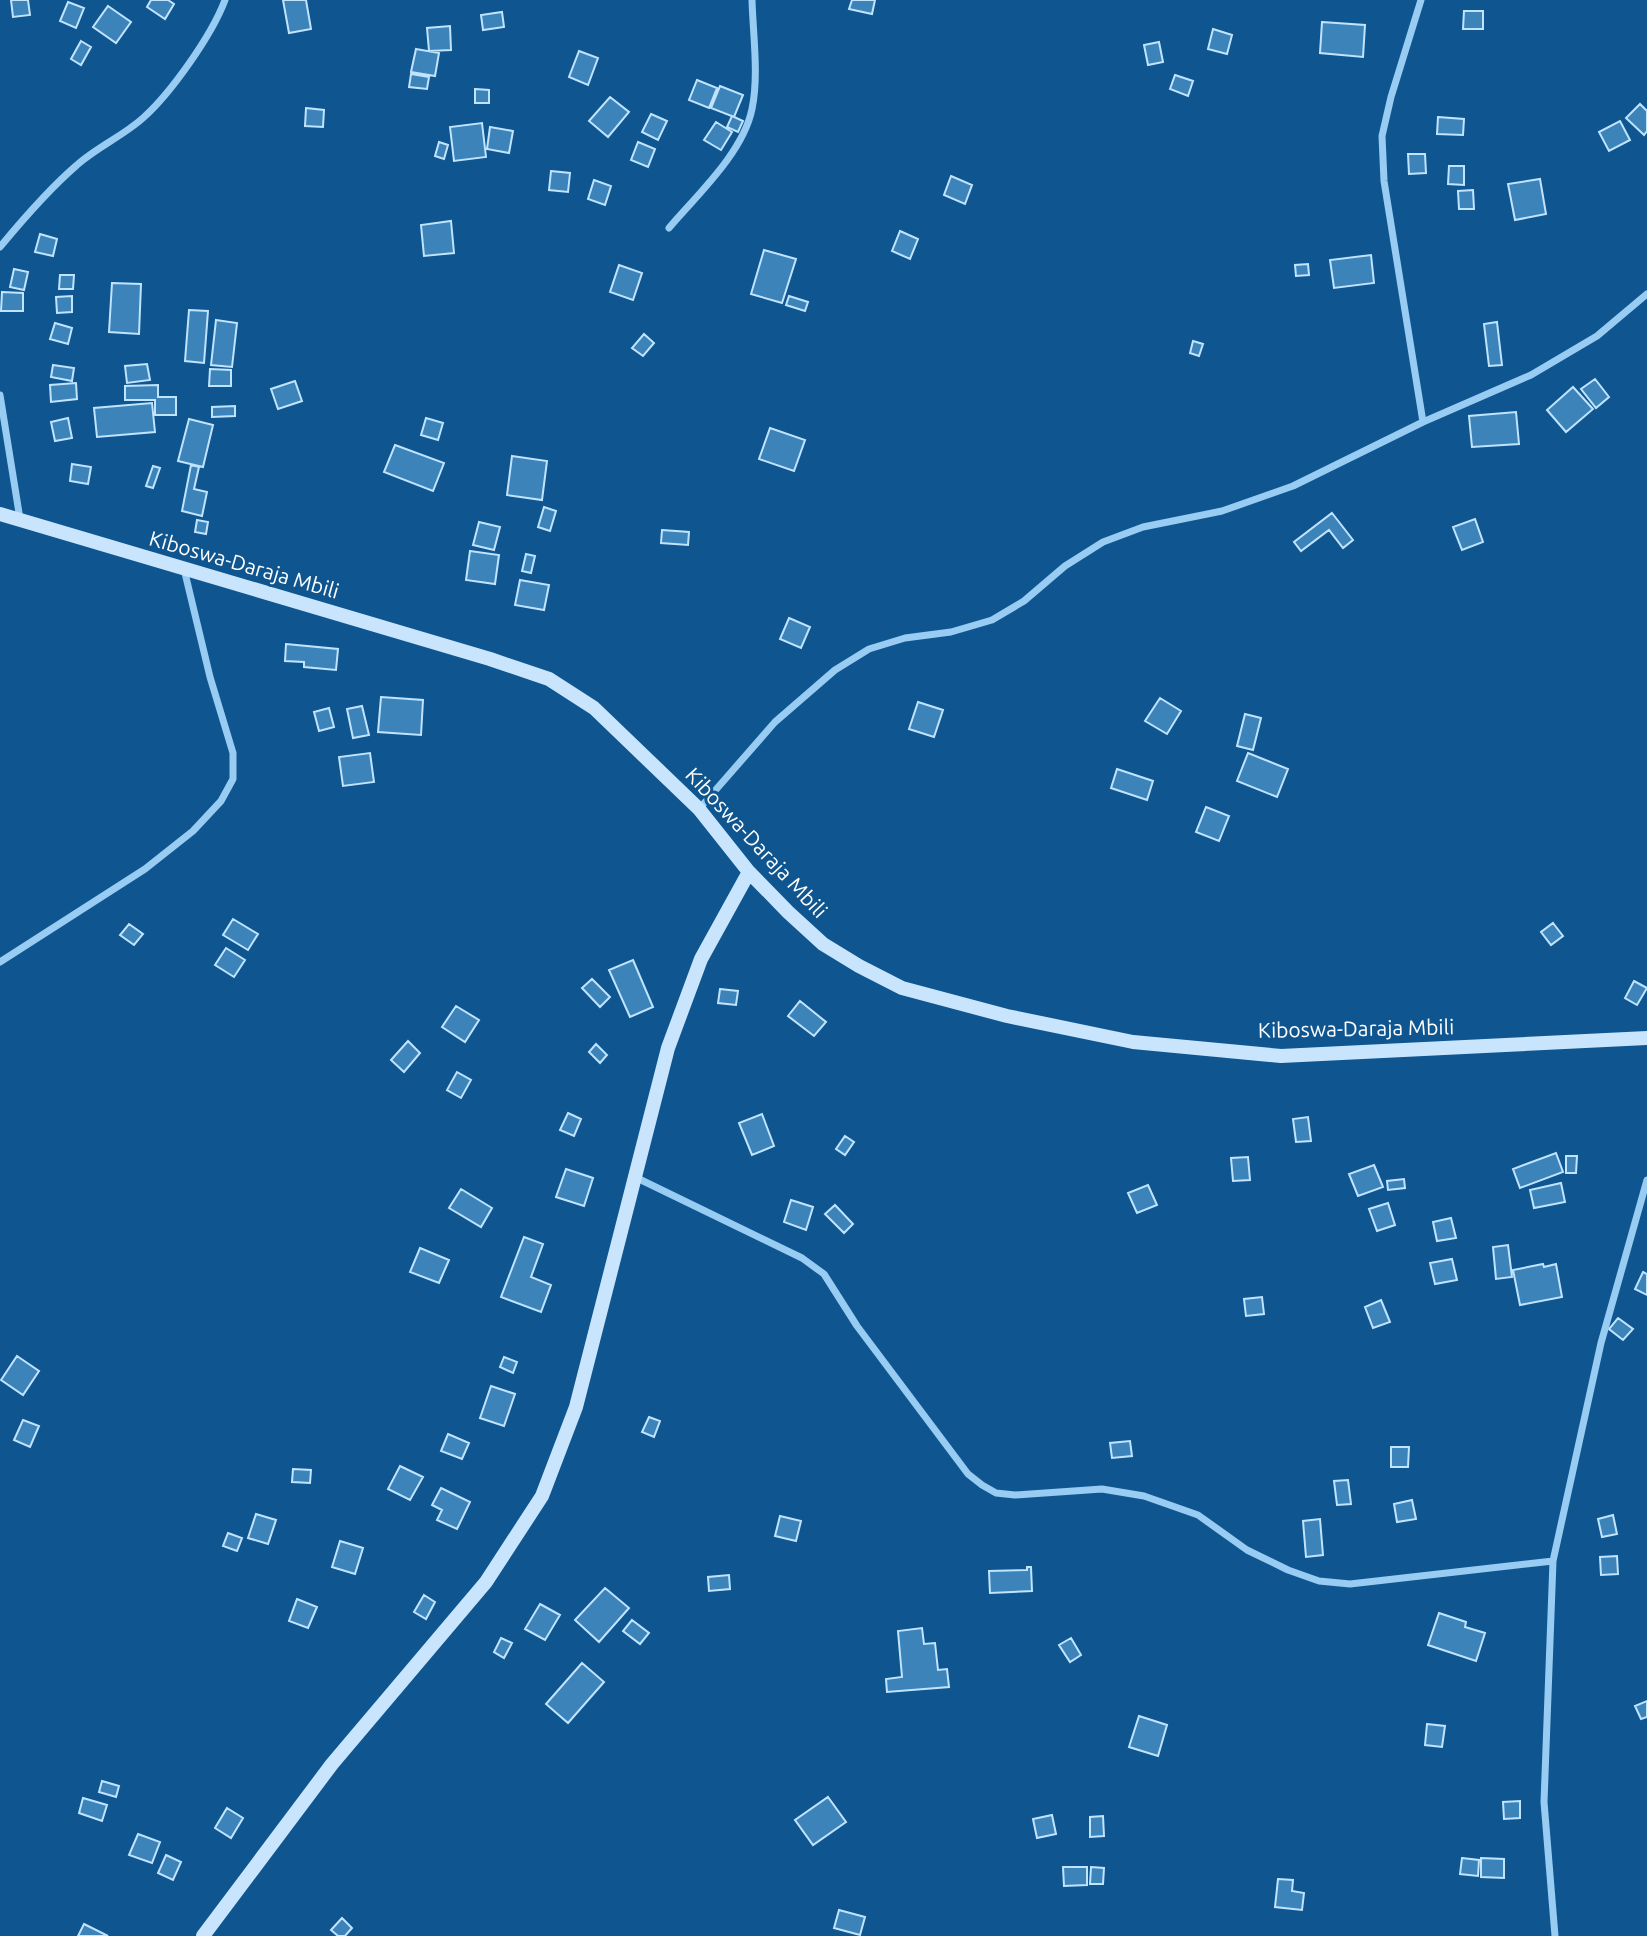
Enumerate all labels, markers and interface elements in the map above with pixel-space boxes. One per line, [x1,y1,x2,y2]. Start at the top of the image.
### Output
street label: Kiboswa-Daraja Mbili [147,525,342,603]
street label: Kiboswa-Daraja Mbili [681,762,832,922]
street label: Kiboswa-Daraja Mbili [1258,1014,1454,1042]

